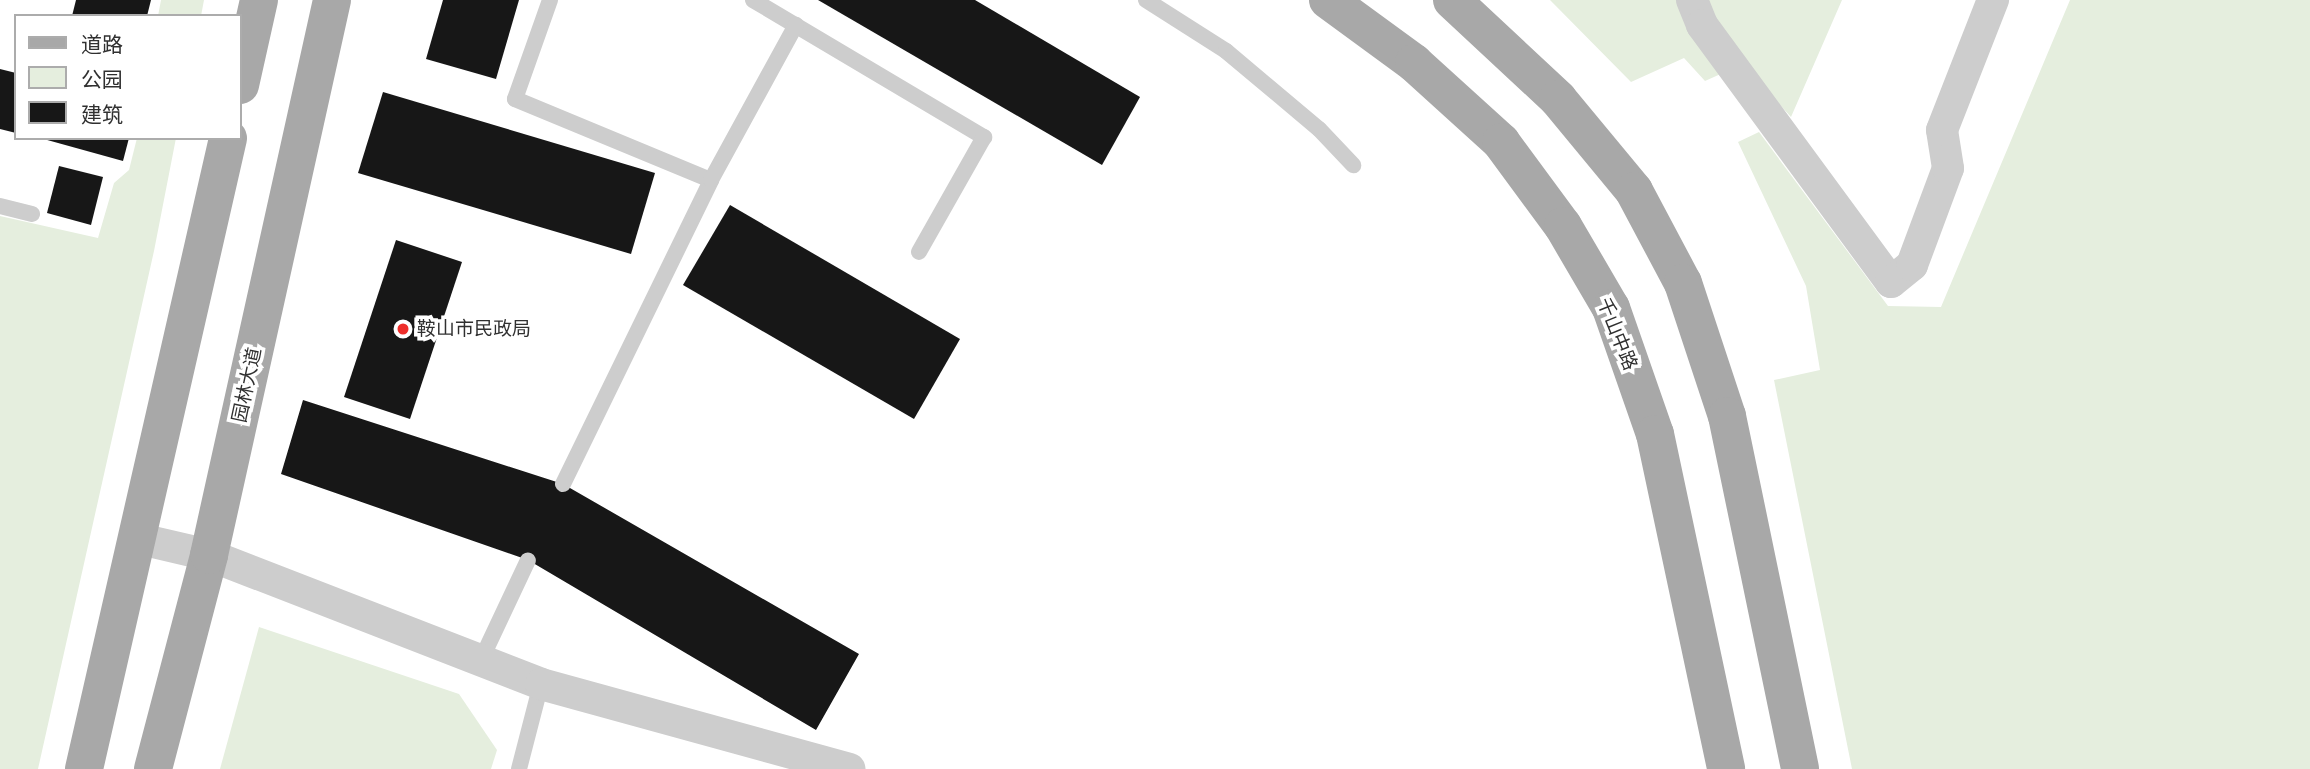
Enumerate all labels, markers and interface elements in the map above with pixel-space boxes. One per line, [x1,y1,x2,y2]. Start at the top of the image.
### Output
legend [14,14,242,140]
text: 道路 [81,30,123,58]
text: 公园 [81,65,123,93]
text: 建筑 [81,100,123,128]
street label: 千山中路 [1592,294,1642,374]
place label: 鞍山市民政局 [417,318,531,340]
marker: 鞍山市民政局 [395,321,411,337]
street label: 园林大道 [228,345,266,425]

